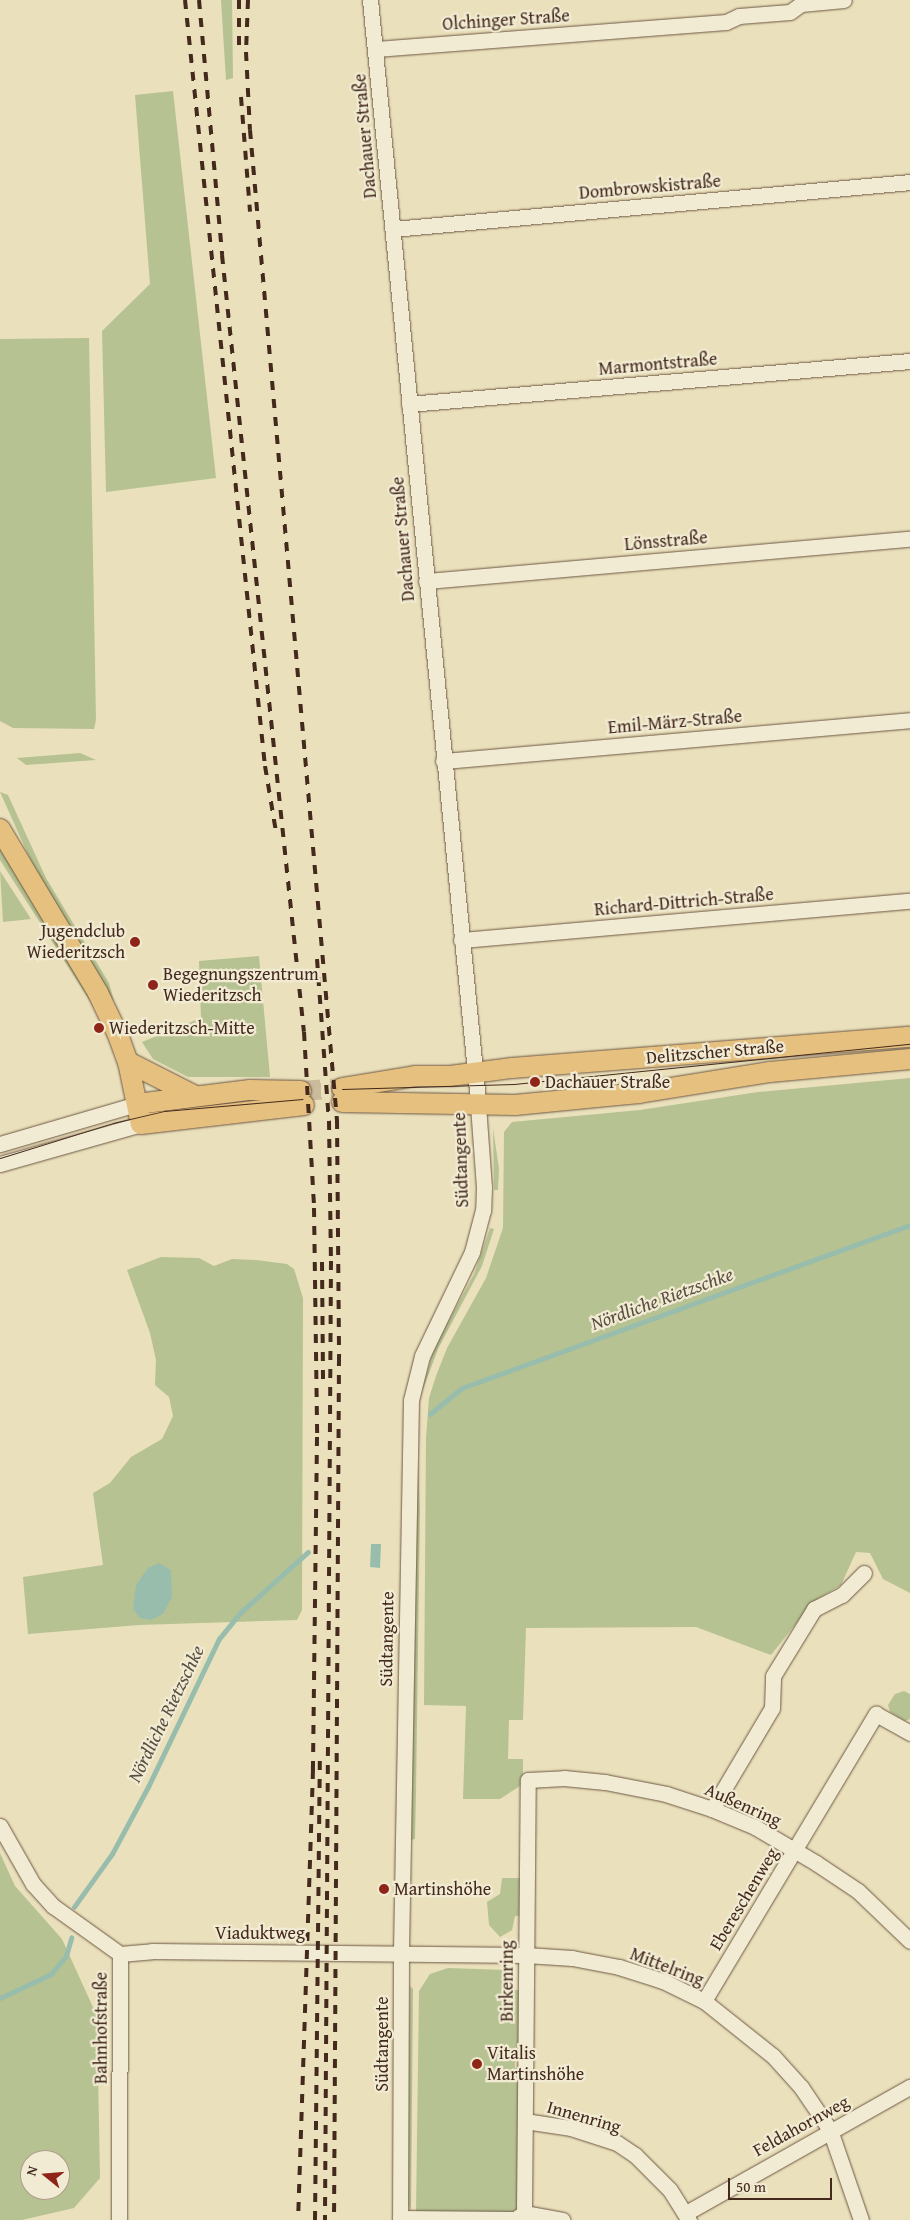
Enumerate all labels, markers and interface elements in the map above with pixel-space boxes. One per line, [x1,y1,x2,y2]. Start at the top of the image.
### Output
street label: Olchinger Straße [442,5,570,35]
street label: Dachauer Straße [349,73,381,199]
street label: Dombrowskistraße [578,170,722,204]
street label: Marmontstraße [598,348,718,380]
street label: Dachauer Straße [387,476,419,602]
street label: Lönsstraße [623,527,709,555]
street label: Emil-März-Straße [607,705,743,739]
street label: Richard-Dittrich-Straße [593,883,775,921]
place label: Jugendclub Wiederitzsch [26,921,125,964]
marker: Jugendclub Wiederitzsch [129,936,141,948]
place label: Begegnungszentrum Wiederitzsch [163,964,319,1006]
marker: Begegnungszentrum Wiederitzsch [147,979,159,991]
place label: Wiederitzsch-Mitte [109,1017,255,1039]
marker: Wiederitzsch-Mitte [93,1022,105,1034]
street label: Delitzscher Straße [645,1035,785,1069]
place label: Dachauer Straße [545,1071,670,1093]
marker: Dachauer Straße [529,1076,541,1088]
street label: Südtangente [449,1112,473,1208]
water label: Nördliche Rietzschke [588,1263,736,1335]
street label: Südtangente [375,1591,399,1687]
water label: Nördliche Rietzschke [123,1642,209,1786]
street label: Außenring [701,1779,785,1831]
street label: Ebereschenweg [705,1844,783,1954]
place label: Martinshöhe [394,1878,491,1900]
marker: Martinshöhe [378,1883,390,1895]
street label: Viaduktweg [215,1922,305,1944]
street label: Birkenring [496,1940,518,2022]
street label: Mittelring [627,1943,707,1991]
street label: Bahnhofstraße [90,1972,112,2084]
street label: Südtangente [371,1996,393,2092]
place label: Vitalis Martinshöhe [487,2043,584,2086]
marker: Vitalis Martinshöhe [471,2058,483,2070]
street label: Feldahornweg [749,2091,853,2161]
street label: Innenring [545,2096,623,2138]
north arrow [20,2150,70,2200]
text: N [21,2164,43,2178]
scale bar [730,2168,834,2200]
text: 50 m [736,2176,766,2197]

